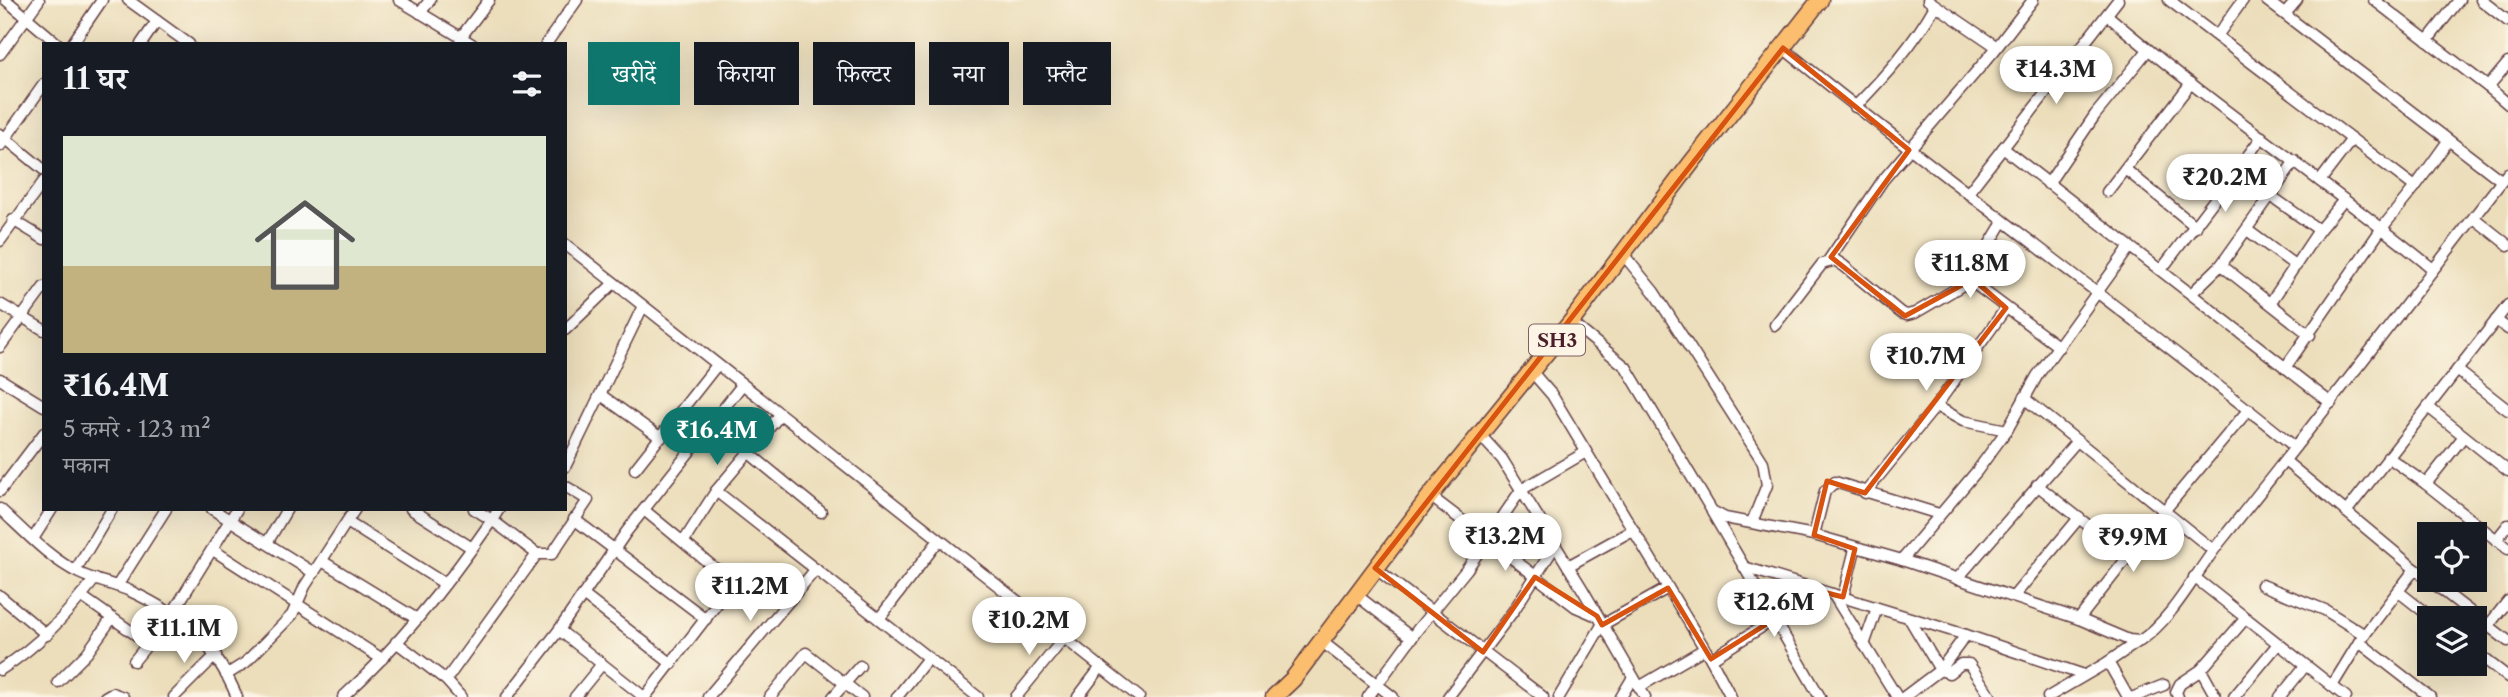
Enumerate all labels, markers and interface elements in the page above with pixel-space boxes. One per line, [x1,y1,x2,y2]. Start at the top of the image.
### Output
chip: खरीदें [588,42,680,105]
chip: किराया [694,42,799,105]
chip: फ़िल्टर [813,42,915,105]
chip: नया [929,42,1009,105]
chip: फ़्लैट [1023,42,1111,105]
pin: ₹14.3M [1999,46,2113,106]
text: ₹14.3M [2016,55,2096,83]
text: 11 घर [63,60,127,97]
icon: filters [508,65,546,103]
pin: ₹20.2M [2168,154,2282,214]
text: ₹20.2M [2182,163,2268,191]
icon: home [242,182,368,308]
pin: ₹11.8M [1913,240,2027,300]
text: ₹11.8M [1931,249,2009,277]
road number: SH3 [1529,324,1585,356]
pin: ₹10.7M [1869,334,1983,393]
text: ₹10.7M [1886,342,1966,370]
text: ₹16.4M [63,367,169,404]
pin: ₹16.4M [660,407,774,467]
text: 5 कमरे · 123 m² [63,415,211,443]
text: ₹16.4M [676,416,758,444]
text: मकान [63,451,110,479]
pin: ₹13.2M [1448,514,1562,573]
pin: ₹9.9M [2084,514,2182,574]
text: ₹13.2M [1465,522,1545,550]
map controls [2417,522,2487,676]
button: locate [2417,522,2487,592]
text: ₹9.9M [2098,523,2168,551]
pin: ₹11.2M [693,564,807,623]
text: ₹11.2M [711,572,789,600]
pin: ₹12.6M [1717,580,1831,639]
text: ₹12.6M [1733,588,1815,616]
pin: ₹10.2M [972,598,1086,657]
pin: ₹11.1M [127,606,241,665]
text: ₹10.2M [988,606,1070,634]
button: layers [2417,606,2487,676]
text: ₹11.1M [147,614,221,642]

